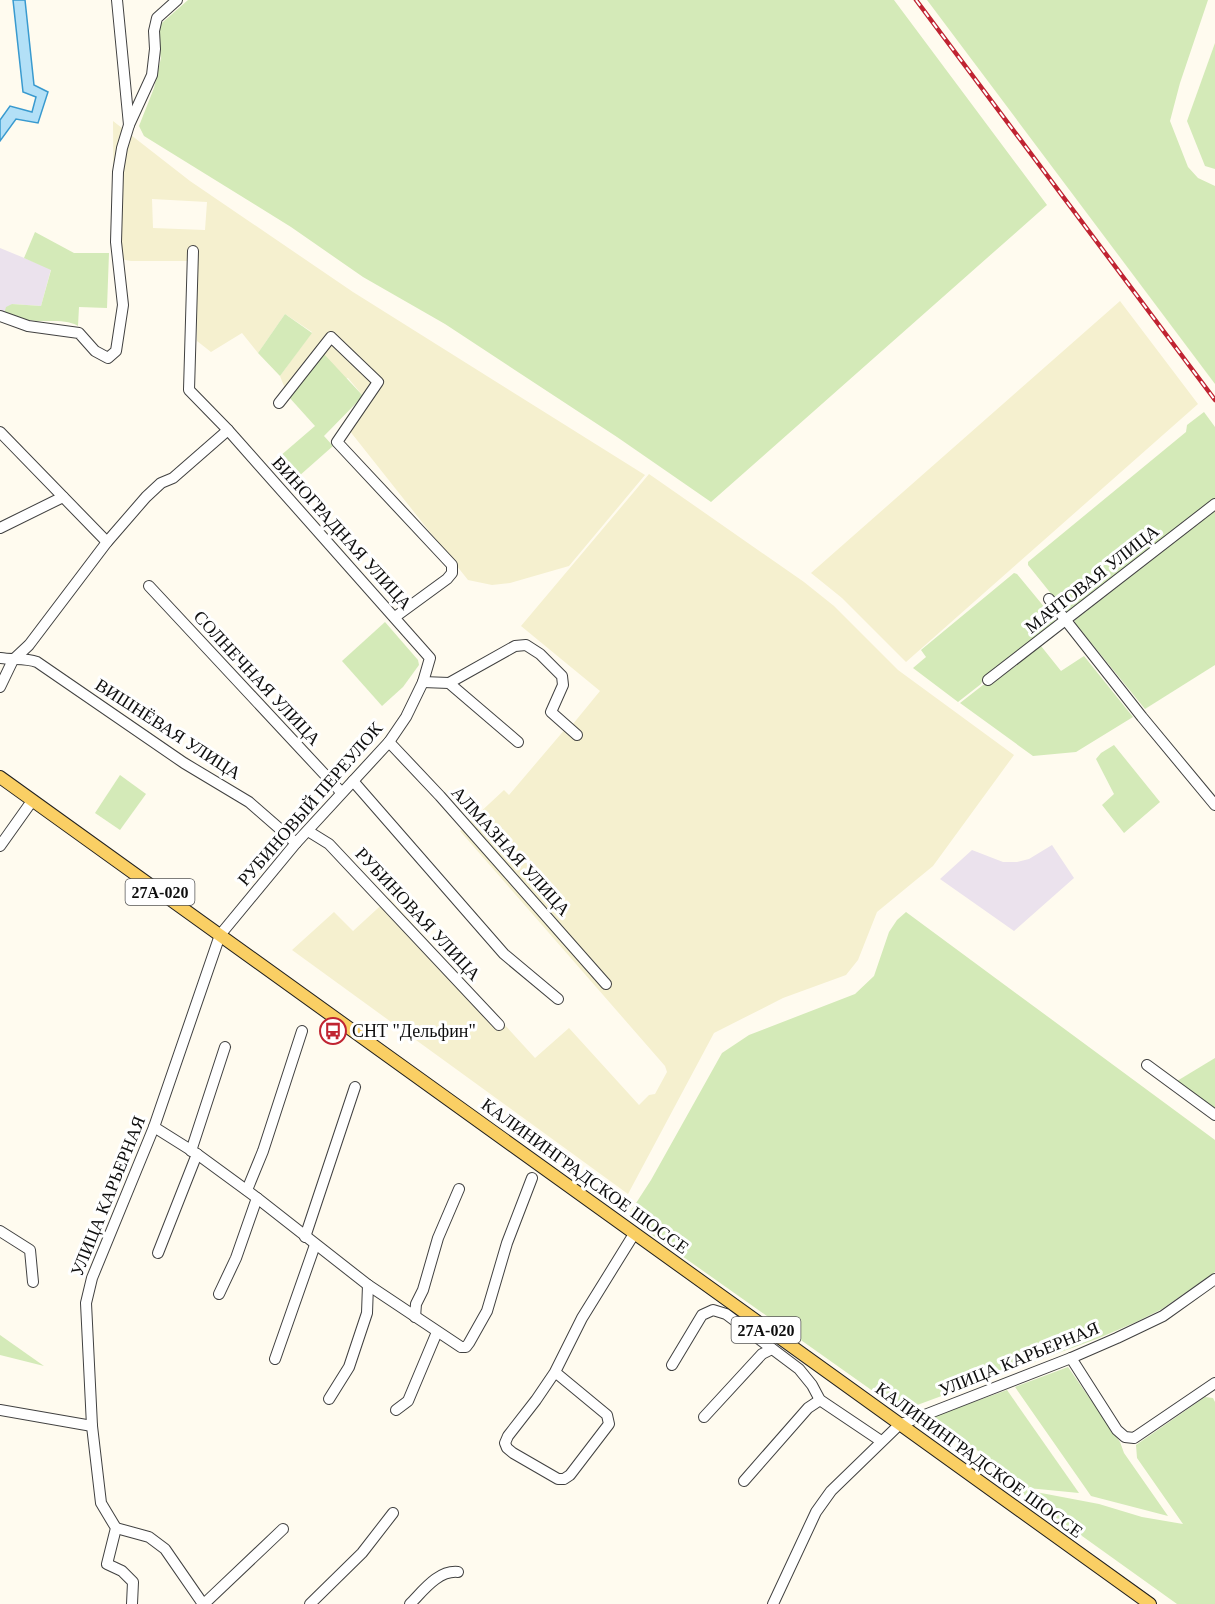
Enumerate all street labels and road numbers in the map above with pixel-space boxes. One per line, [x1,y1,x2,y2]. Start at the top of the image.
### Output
street label: ВИНОГРАДНАЯ УЛИЦА [268,452,416,614]
street label: МАЧТОВАЯ УЛИЦА [1021,521,1163,637]
street label: СОЛНЕЧНАЯ УЛИЦА [190,607,324,749]
street label: ВИШНЁВАЯ УЛИЦА [91,674,245,784]
street label: РУБИНОВЫЙ ПЕРЕУЛОК [234,718,387,890]
street label: АЛМАЗНАЯ УЛИЦА [448,782,574,920]
street label: РУБИНОВАЯ УЛИЦА [351,844,485,984]
road number: 27А-020 [126,879,195,905]
street label: КАЛИНИНГРАДСКОЕ ШОССЕ [478,1094,692,1258]
street label: УЛИЦА КАРЬЕРНАЯ [67,1113,149,1279]
road number: 27А-020 [732,1317,801,1343]
street label: УЛИЦА КАРЬЕРНАЯ [936,1318,1102,1400]
street label: КАЛИНИНГРАДСКОЕ ШОССЕ [872,1378,1086,1542]

